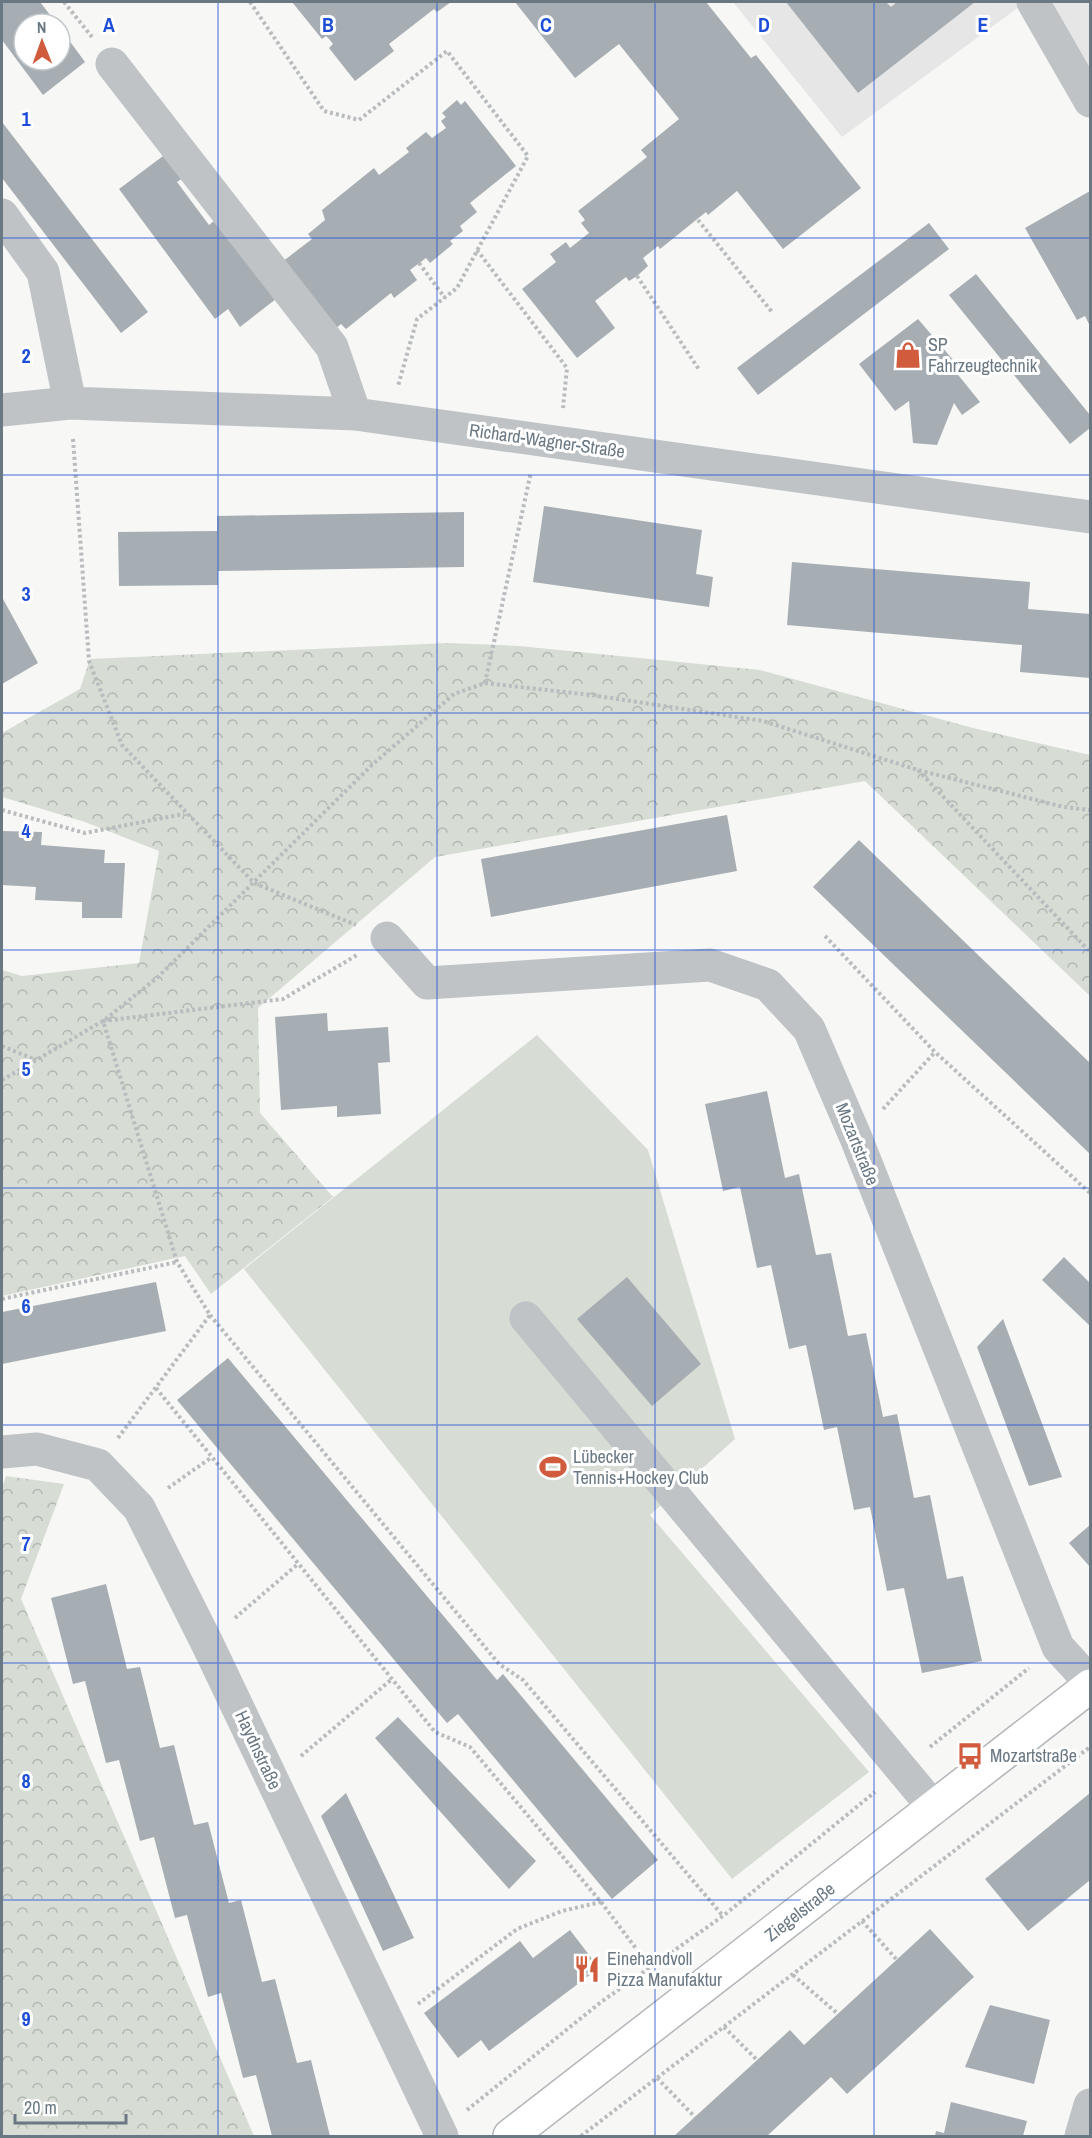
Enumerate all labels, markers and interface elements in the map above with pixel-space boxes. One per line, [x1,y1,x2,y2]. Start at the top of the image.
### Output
text: A [103,11,115,38]
text: B [322,11,334,38]
text: C [540,11,552,38]
text: D [758,11,770,38]
text: E [978,11,989,38]
north arrow [12,12,72,72]
text: N [37,16,47,38]
text: 1 [21,105,31,132]
place label: SP Fahrzeugtechnik [928,332,1038,378]
shop icon: SP Fahrzeugtechnik [893,340,923,370]
text: 2 [21,342,31,369]
street label: Richard-Wagner-Straße [468,417,627,464]
text: 3 [21,580,31,607]
text: 4 [21,817,31,844]
text: 5 [21,1055,31,1082]
street label: Mozartstraße [830,1099,885,1189]
text: 6 [21,1292,31,1319]
place label: Lübecker Tennis+Hockey Club [573,1444,709,1490]
sports icon: Lübecker Tennis+Hockey Club [538,1452,568,1482]
text: 7 [21,1530,31,1557]
street label: Haydnstraße [229,1706,288,1793]
bus stop icon: Mozartstraße [955,1741,985,1771]
place label: Mozartstraße [990,1743,1077,1768]
text: 8 [21,1767,31,1794]
street label: Ziegelstraße [759,1876,840,1947]
place label: Einehandvoll Pizza Manufaktur [607,1946,722,1992]
restaurant icon: Einehandvoll Pizza Manufaktur [572,1954,602,1984]
text: 9 [21,2005,31,2032]
scale bar [15,2087,126,2125]
text: 20 m [24,2095,57,2120]

